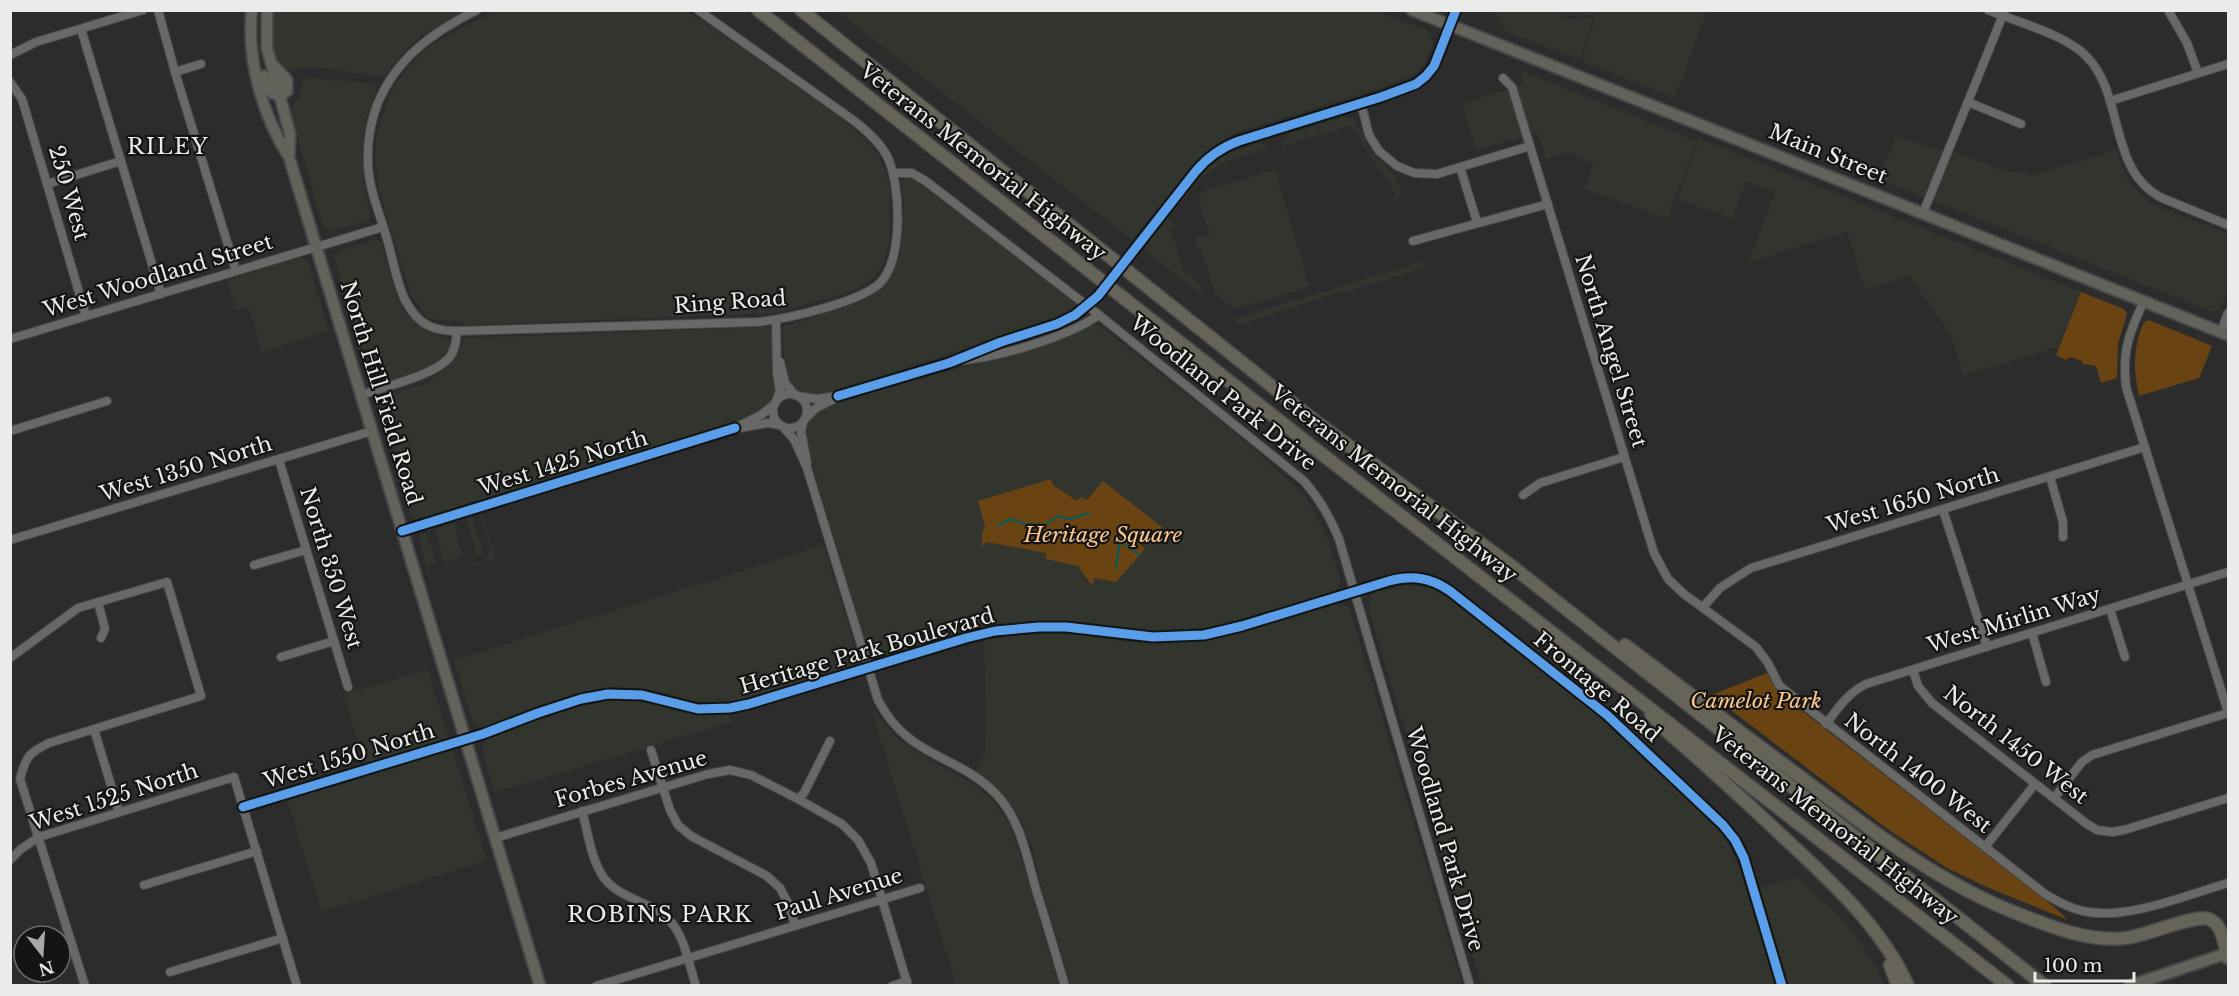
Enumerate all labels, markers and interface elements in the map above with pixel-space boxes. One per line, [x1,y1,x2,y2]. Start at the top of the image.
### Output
street label: Veterans Memorial Highway [854,57,1112,267]
street label: Main Street [1765,118,1891,190]
district label: RILEY [127,133,209,160]
street label: 250 West [43,142,95,244]
street label: West Woodland Street [39,229,276,324]
street label: North Angel Street [1569,251,1653,451]
street label: North Hill Field Road [335,278,427,508]
street label: Ring Road [673,285,787,319]
street label: Woodland Park Drive [1124,309,1321,476]
street label: Veterans Memorial Highway [1265,379,1523,589]
street label: West 1425 North [474,425,651,501]
street label: West 1350 North [96,431,275,508]
street label: West 1650 North [1823,461,2002,539]
street label: North 350 West [294,484,368,652]
park label: Heritage Square [1023,522,1183,548]
street label: West Mirlin Way [1923,581,2104,659]
street label: Heritage Park Boulevard [737,602,997,700]
street label: Frontage Road [1528,626,1666,748]
street label: North 1450 West [1938,680,2094,810]
park label: Camelot Park [1690,688,1822,714]
street label: North 1400 West [1839,707,1997,839]
street label: West 1550 North [259,718,438,795]
street label: Veterans Memorial Highway [1706,721,1964,931]
street label: Woodland Park Drive [1400,723,1490,954]
street label: Forbes Avenue [552,745,710,813]
street label: West 1525 North [26,758,201,837]
street label: Paul Avenue [772,862,906,926]
district label: ROBINS PARK [567,901,753,928]
north arrow [12,924,72,984]
scale bar [2035,945,2134,983]
text: 100 m [2044,955,2102,977]
text: N [36,957,57,980]

